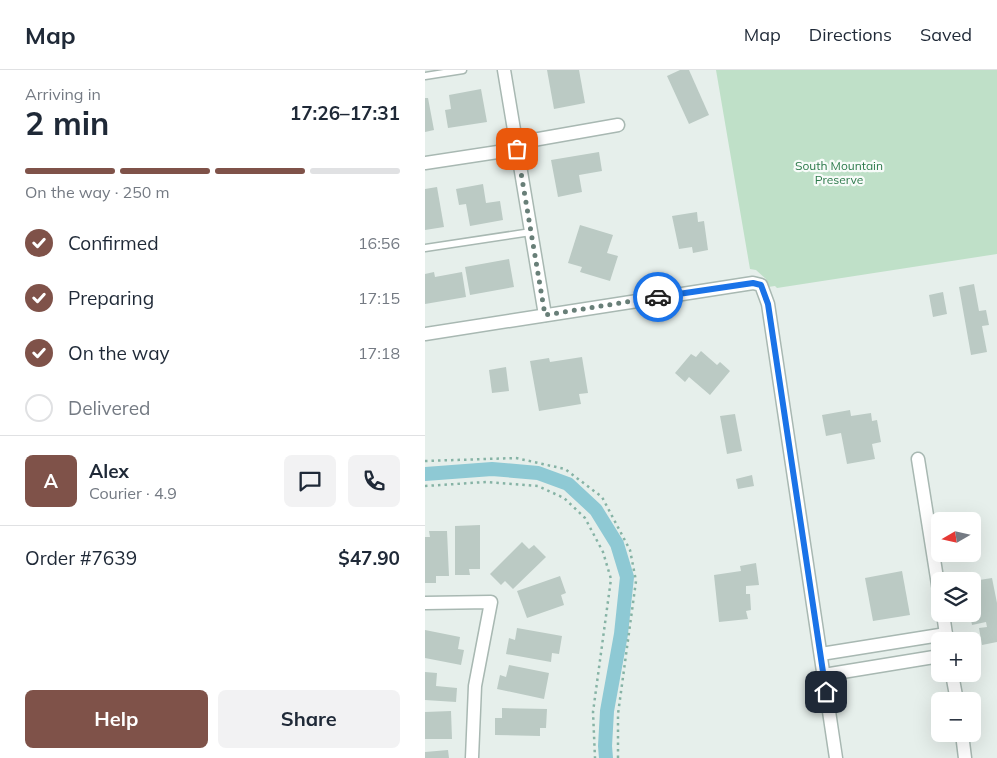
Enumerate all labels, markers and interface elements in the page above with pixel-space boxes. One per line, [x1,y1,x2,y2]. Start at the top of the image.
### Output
text: Map [25,20,76,50]
text: Map [744,23,781,46]
text: Directions [809,23,892,46]
text: Saved [920,23,972,46]
text: Arriving in [25,84,101,104]
text: 17:26–17:31 [290,101,400,125]
text: 2 min [25,103,109,143]
pin [496,128,538,170]
icon: bag [503,135,531,163]
park label: South Mountain Preserve [795,158,883,187]
text: On the way · 250 m [25,182,170,202]
icon: check [25,229,53,257]
text: Confirmed [68,231,159,255]
text: 16:56 [358,233,400,253]
courier [633,272,683,322]
icon: car [644,283,672,311]
icon: check [25,284,53,312]
text: Preparing [68,286,154,310]
text: 17:15 [358,288,400,308]
icon: check [25,339,53,367]
text: On the way [68,341,170,365]
text: 17:18 [358,343,400,363]
text: Delivered [68,396,150,420]
button: chat [284,455,336,507]
button: phone [348,455,400,507]
text: Alex [89,459,129,483]
text: A [44,469,58,493]
text: Courier · 4.9 [89,483,177,503]
north arrow [931,512,981,562]
map controls [931,512,981,742]
text: Order #7639 [25,546,137,570]
text: $47.90 [338,546,400,570]
button: layers [931,572,981,622]
button: + [931,632,981,682]
pin [805,671,847,713]
icon: home [812,678,840,706]
button: Help [25,690,208,748]
button: Share [218,690,400,748]
button: − [931,692,981,742]

